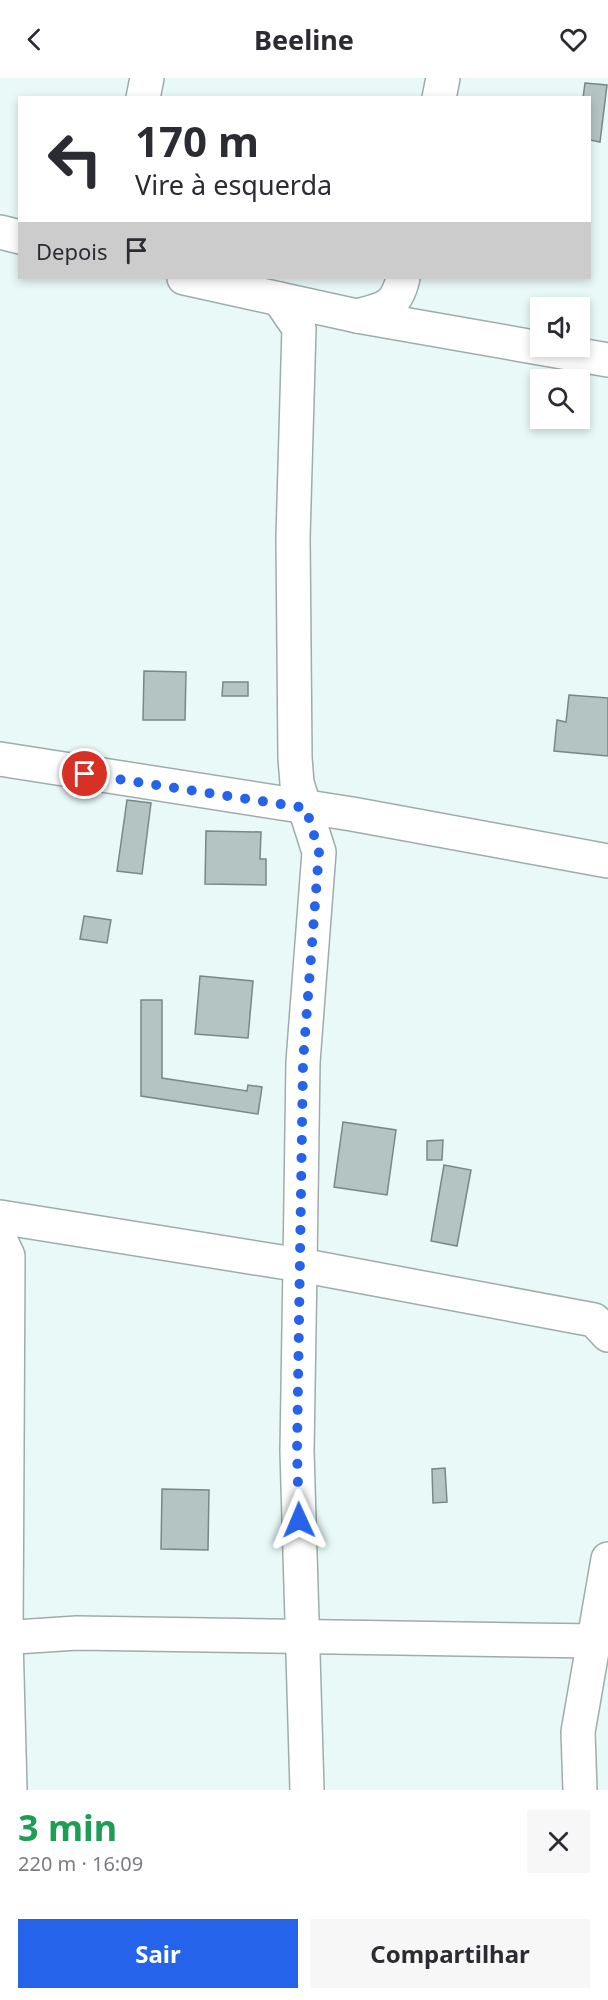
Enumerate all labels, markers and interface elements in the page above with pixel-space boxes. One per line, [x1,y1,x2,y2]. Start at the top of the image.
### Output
text: Beeline [254,21,354,58]
icon: back [18,23,51,56]
icon: heart [557,23,590,56]
text: 170 m [135,112,259,169]
icon: left [36,120,114,198]
text: Vire à esquerda [135,166,332,203]
icon: arrive [120,234,153,267]
text: Depois [36,236,108,266]
map controls [530,297,590,429]
button: sound [530,297,590,357]
button: search [530,369,590,429]
pin [59,748,110,799]
icon: arrive [68,757,101,790]
position arrow [267,1488,331,1552]
text: 3 min [18,1803,117,1852]
button: close [527,1810,590,1873]
text: 220 m · 16:09 [18,1850,143,1877]
button: Sair [18,1919,298,1988]
button: Compartilhar [310,1919,590,1988]

